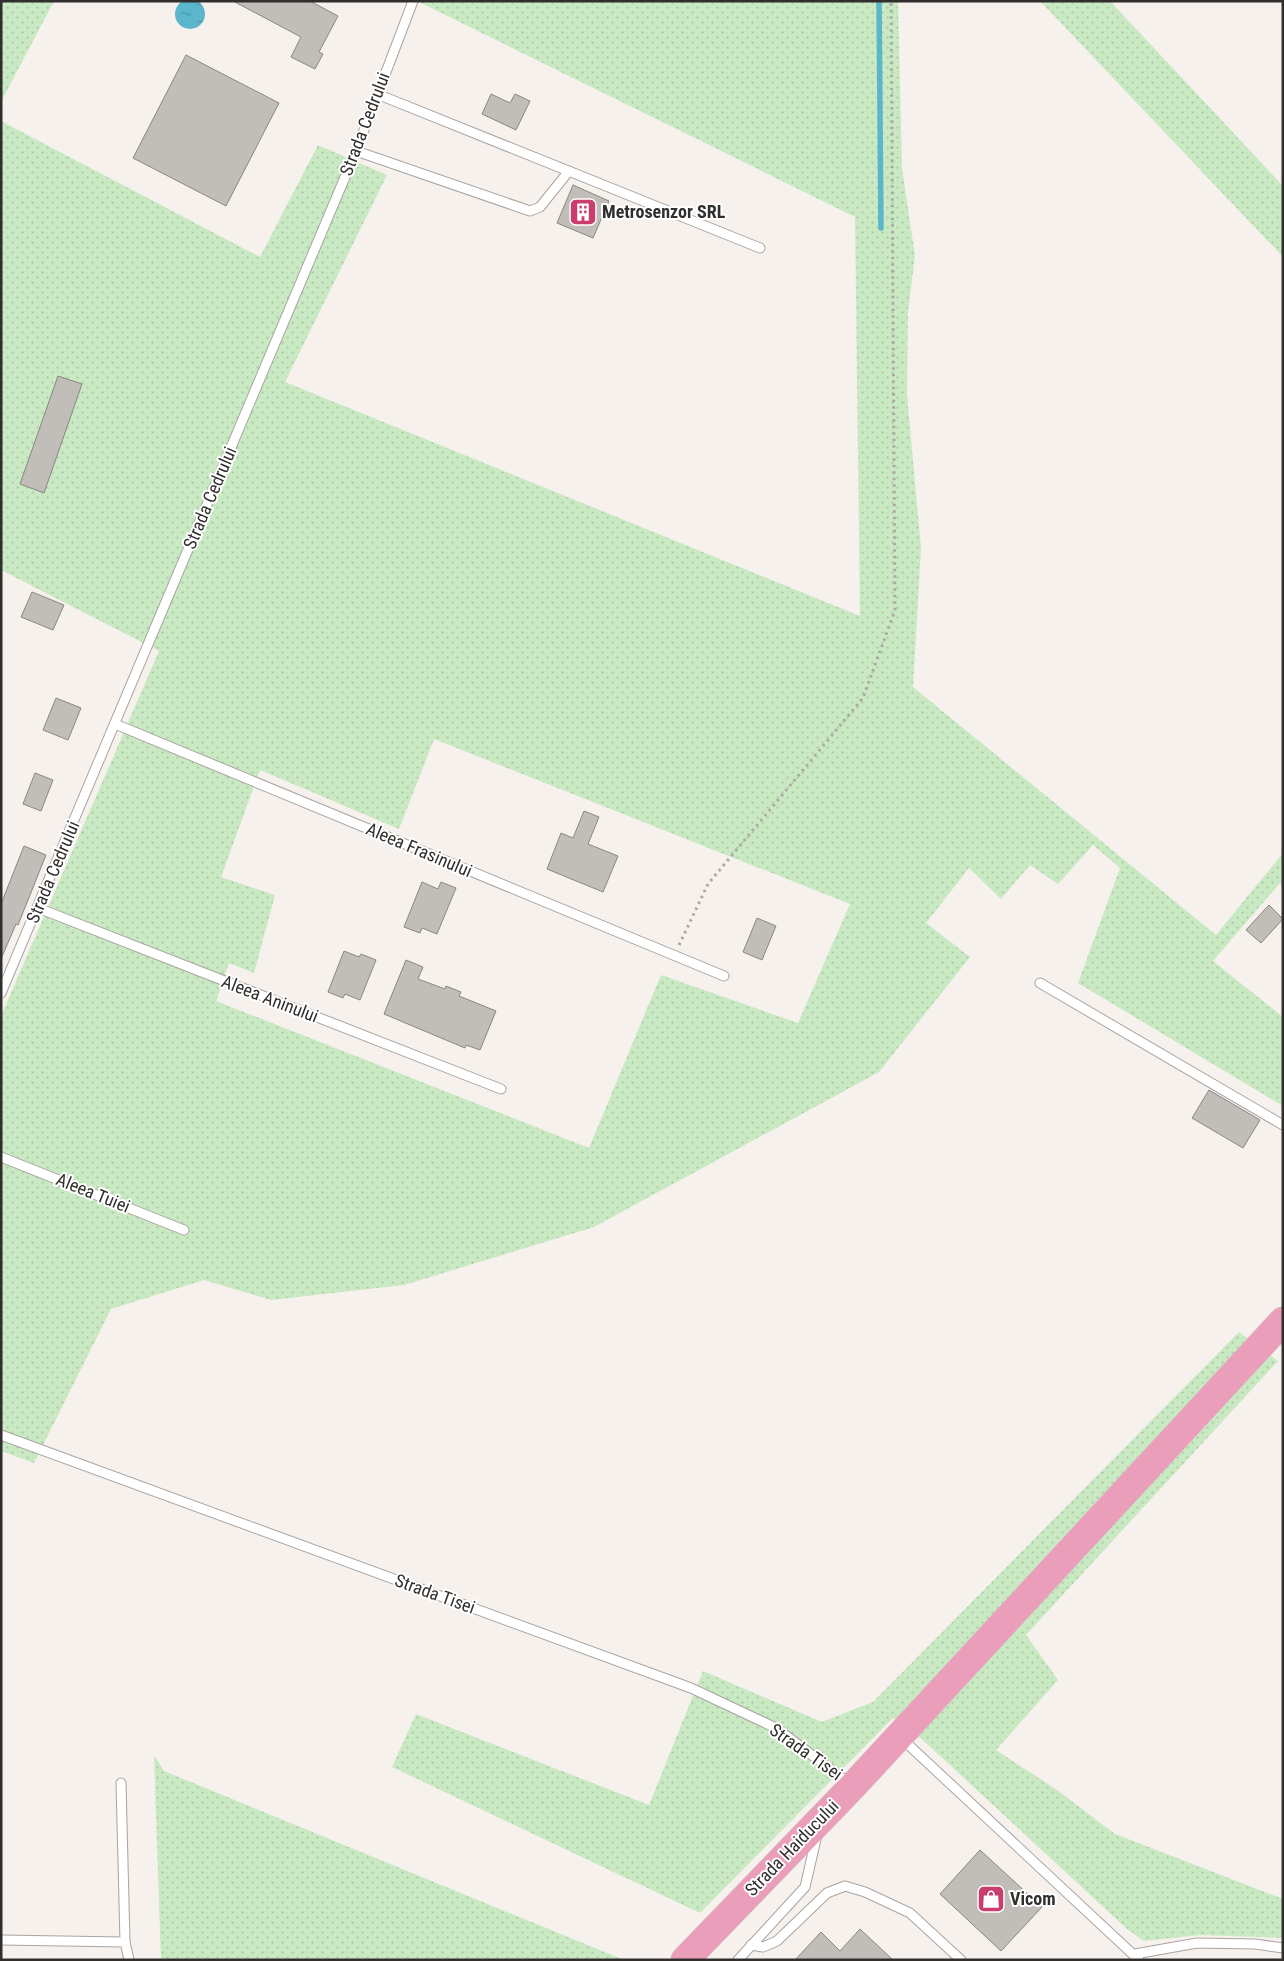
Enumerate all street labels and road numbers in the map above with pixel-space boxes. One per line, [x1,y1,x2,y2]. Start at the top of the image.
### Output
street label: Strada Cedrului [335,69,394,178]
street label: Strada Cedrului [179,444,240,552]
street label: Strada Cedrului [22,818,83,926]
street label: Aleea Frasinului [363,818,475,881]
street label: Aleea Aninului [219,970,321,1027]
street label: Aleea Tuiei [53,1168,133,1217]
street label: Strada Tisei [392,1569,478,1618]
street label: Strada Tisei [766,1719,847,1784]
street label: Strada Haiducului [740,1795,843,1900]

